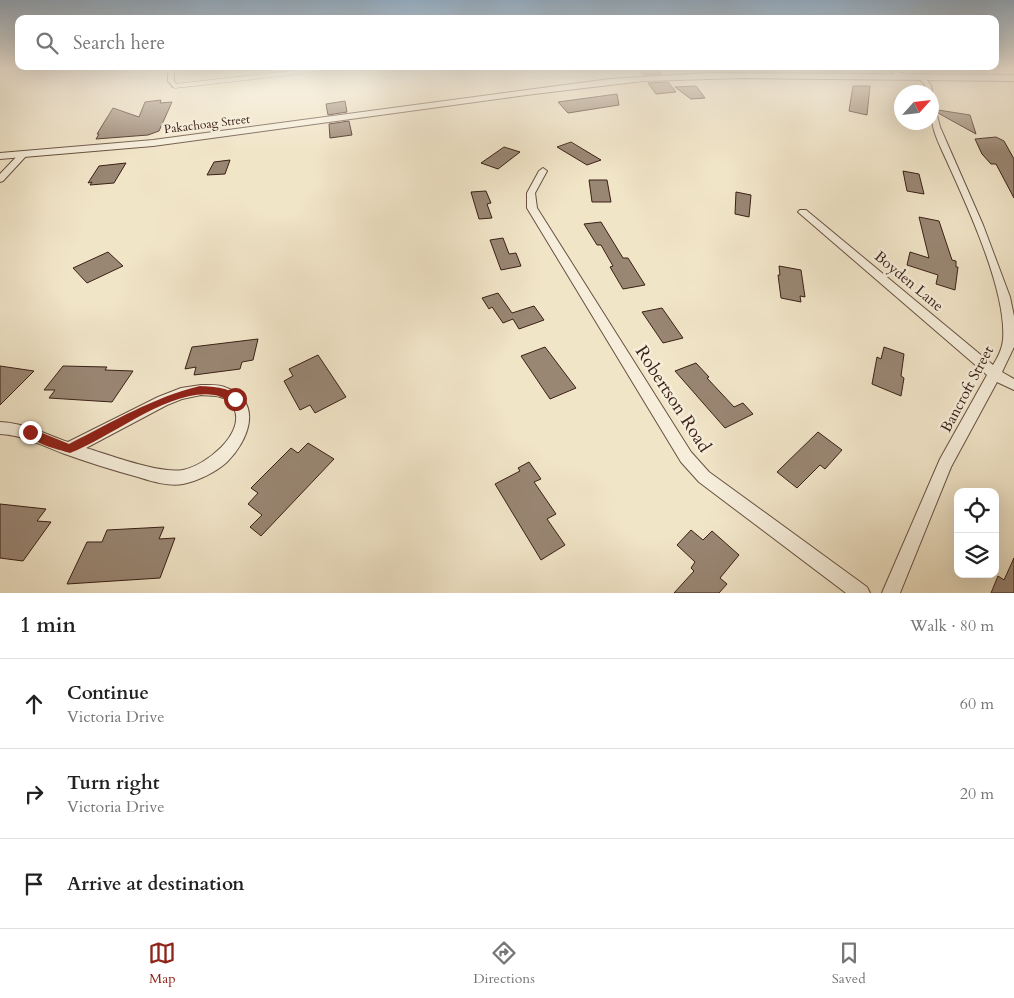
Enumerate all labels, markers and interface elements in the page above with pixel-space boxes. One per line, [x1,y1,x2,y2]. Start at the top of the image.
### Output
search box [15,15,999,70]
icon: search [33,29,61,57]
text: Search here [73,30,165,56]
north arrow [894,85,939,130]
street label: Pakachoag Street [163,111,251,137]
street label: Boyden Lane [870,246,948,316]
street label: Robertson Road [629,341,717,458]
street label: Bancroft Street [936,342,998,436]
route start [224,388,247,411]
route end [19,421,42,444]
map controls [954,488,999,578]
button: locate [954,488,999,533]
button: layers [954,533,999,578]
text: 1 min [20,611,76,640]
text: Walk · 80 m [910,615,994,637]
text: Continue [67,680,149,706]
icon: ahead [20,690,48,718]
text: 60 m [960,693,994,715]
text: Victoria Drive [67,706,165,728]
text: Turn right [67,770,159,796]
icon: right [20,780,48,808]
text: 20 m [960,783,994,805]
text: Victoria Drive [67,796,165,818]
icon: arrive [20,870,48,898]
text: Arrive at destination [67,871,244,897]
tab: Map [148,939,176,988]
tab: Directions [473,939,535,988]
tab: Saved [832,939,866,988]

